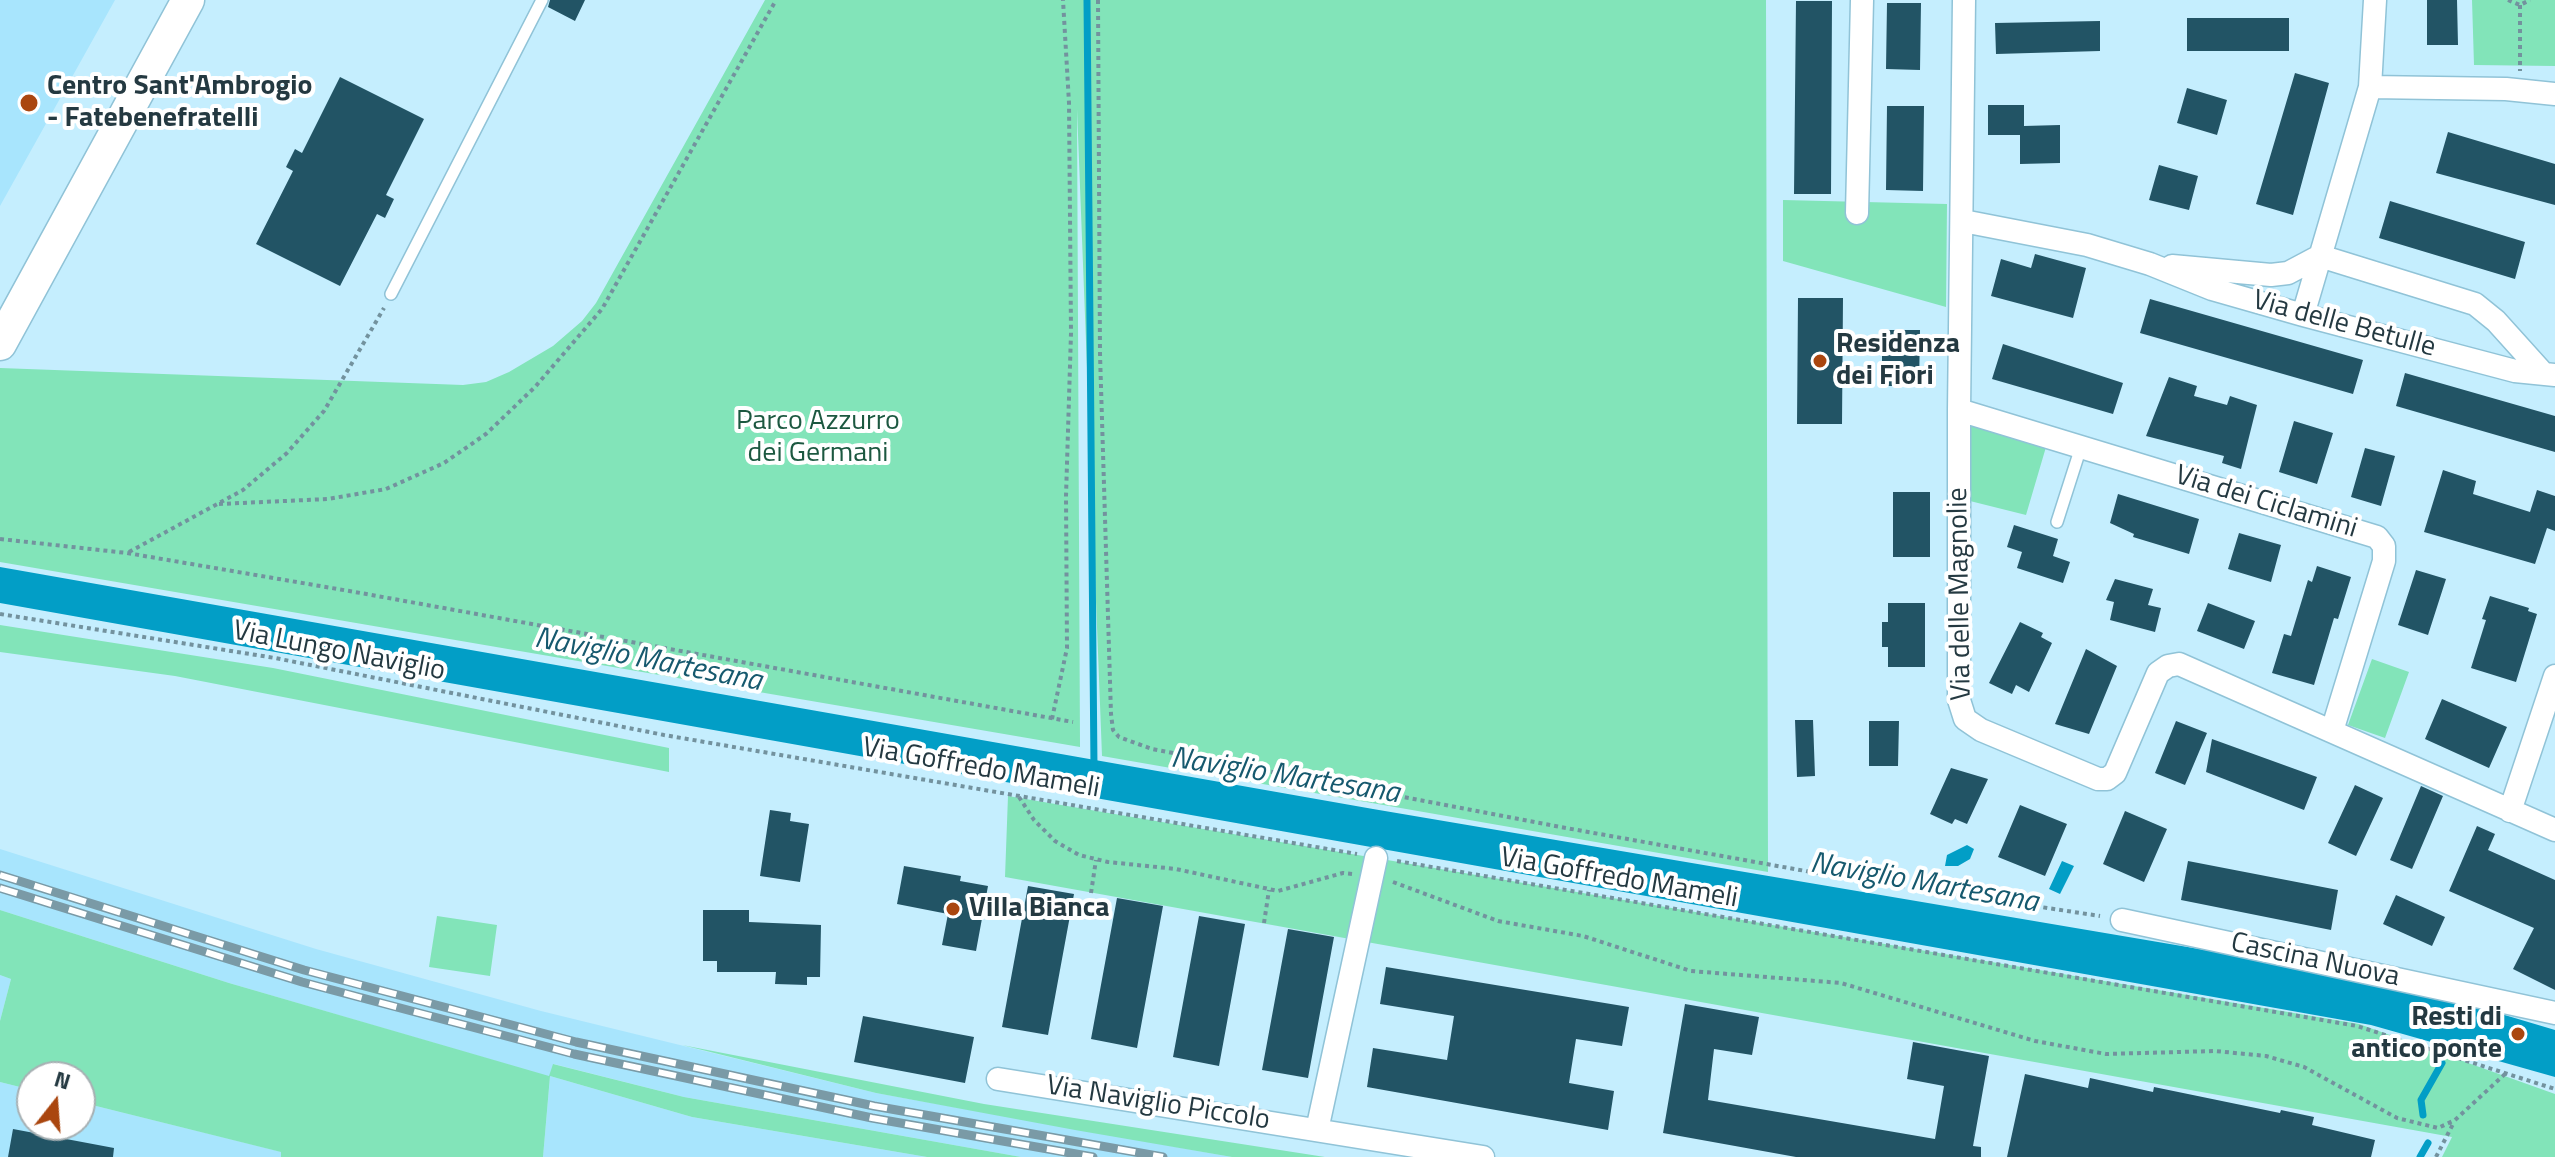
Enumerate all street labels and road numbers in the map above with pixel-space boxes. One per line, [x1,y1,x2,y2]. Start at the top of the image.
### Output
street label: Via delle Betulle [2249,284,2439,366]
street label: Via dei Ciclamini [2171,459,2361,547]
street label: Via delle Magnolie [1942,487,1980,701]
street label: Via Lungo Naviglio [230,615,448,689]
street label: Via Goffredo Mameli [860,732,1102,806]
street label: Via Goffredo Mameli [1498,842,1740,916]
street label: Cascina Nuova [2228,927,2402,995]
street label: Via Naviglio Piccolo [1044,1070,1272,1138]

